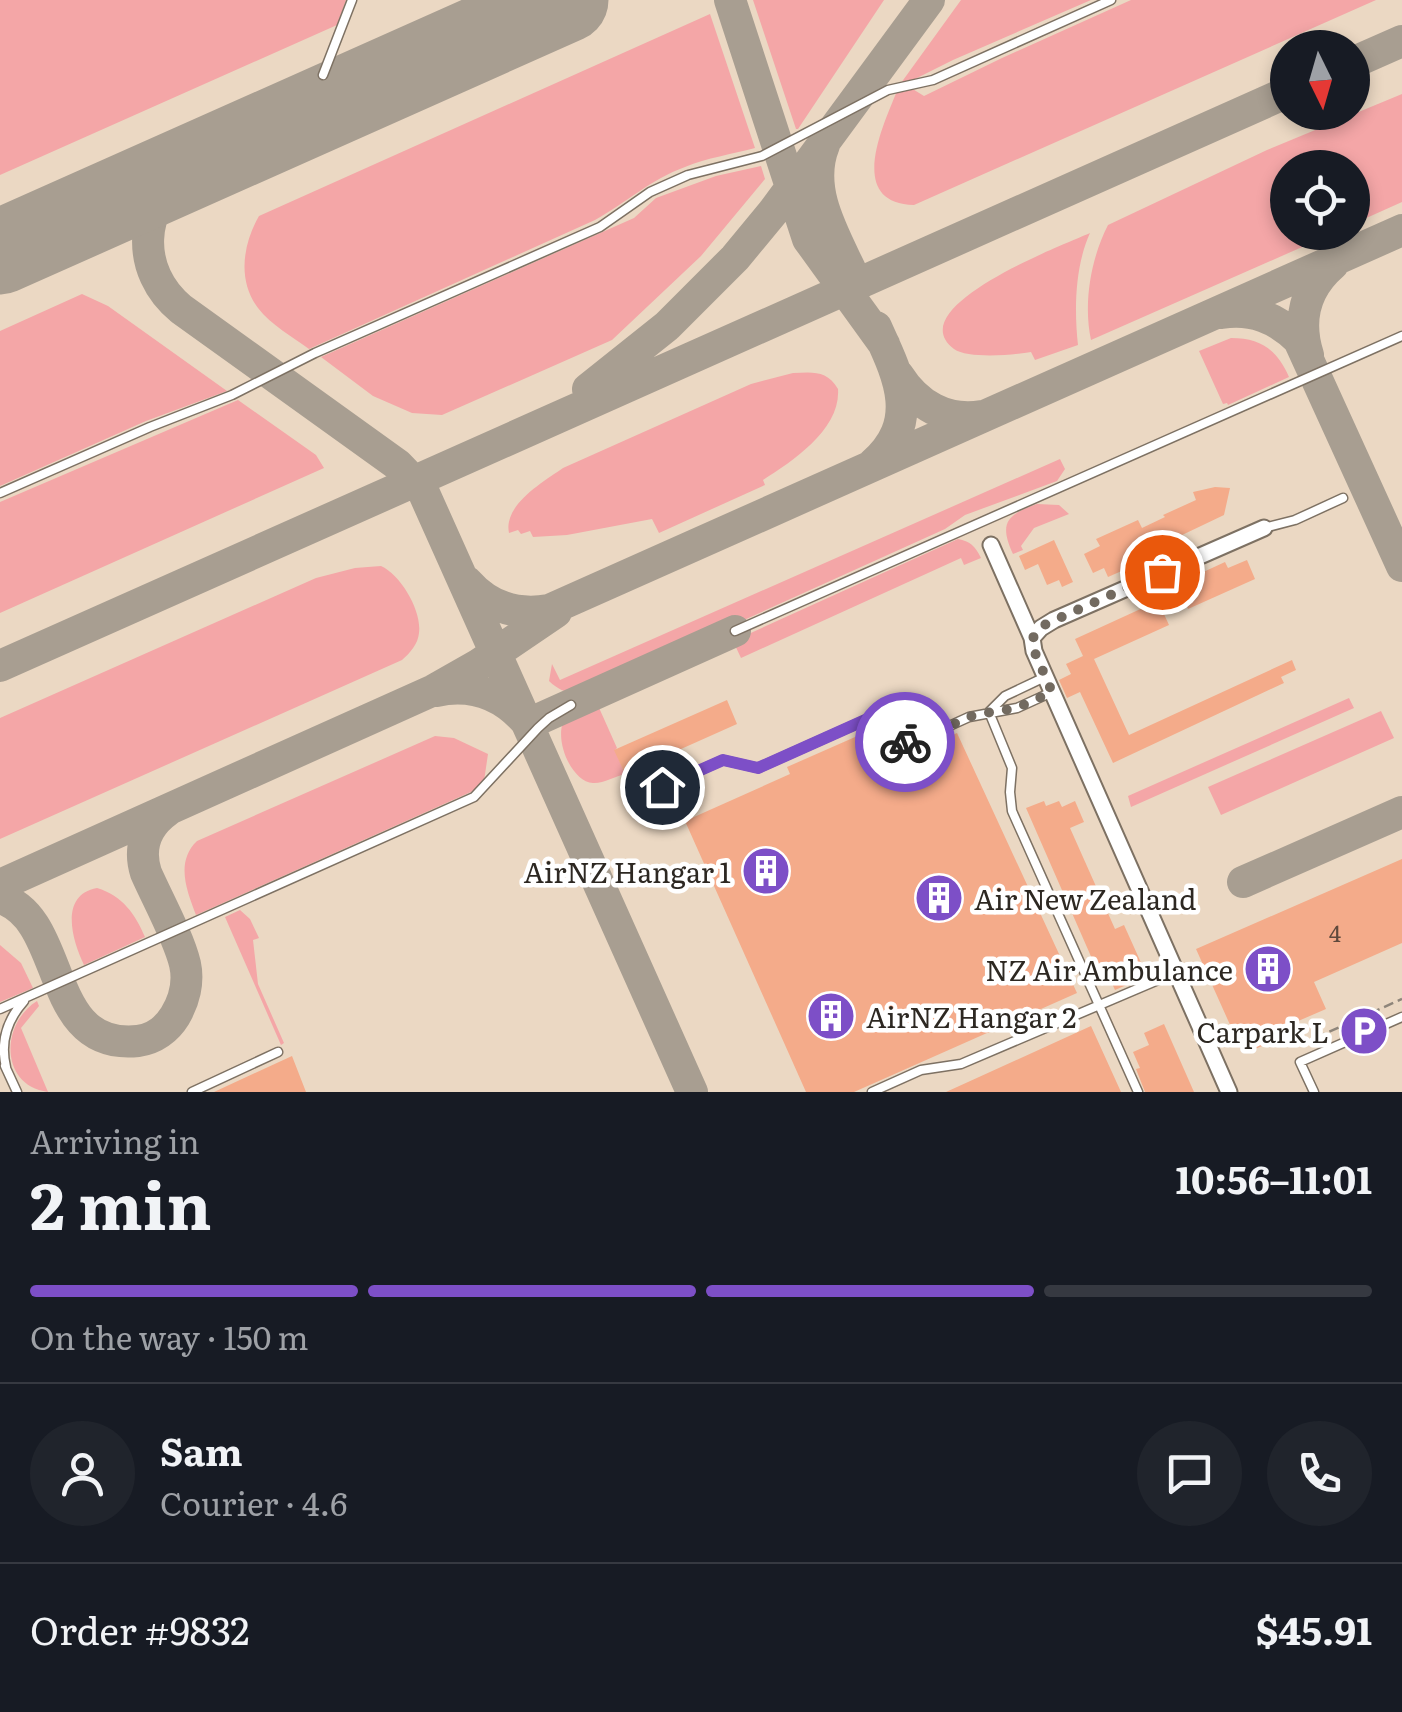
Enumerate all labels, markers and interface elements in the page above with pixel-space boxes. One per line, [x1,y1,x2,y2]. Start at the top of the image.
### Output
north arrow [1270,30,1370,130]
map controls [1270,30,1370,250]
button: locate [1270,150,1370,250]
pin [1120,530,1205,615]
icon: bag [1135,545,1190,600]
courier [855,692,955,792]
icon: bike [878,715,933,770]
pin [620,745,705,830]
icon: home [635,760,690,815]
building icon: AirNZ Hangar 1 [740,845,792,897]
place label: AirNZ Hangar 1 [523,850,731,892]
building icon: Air New Zealand [913,872,965,924]
place label: Air New Zealand [974,877,1196,919]
house number: 4 [1329,916,1341,949]
building icon: NZ Air Ambulance [1242,943,1294,995]
place label: NZ Air Ambulance [985,948,1233,990]
building icon: AirNZ Hangar 2 [805,990,857,1042]
place label: AirNZ Hangar 2 [866,995,1076,1037]
parking icon: Carpark L [1338,1005,1390,1057]
place label: Carpark L [1196,1010,1329,1052]
text: Arriving in [30,1116,200,1164]
text: 10:56–11:01 [1175,1149,1372,1206]
text: 2 min [30,1153,212,1250]
text: On the way · 150 m [30,1312,309,1360]
button: person [30,1421,135,1526]
text: Sam [160,1421,243,1478]
button: chat [1137,1421,1242,1526]
button: phone [1267,1421,1372,1526]
text: Courier · 4.6 [160,1478,347,1526]
text: Order #9832 [30,1600,249,1657]
text: $45.91 [1256,1600,1372,1657]

